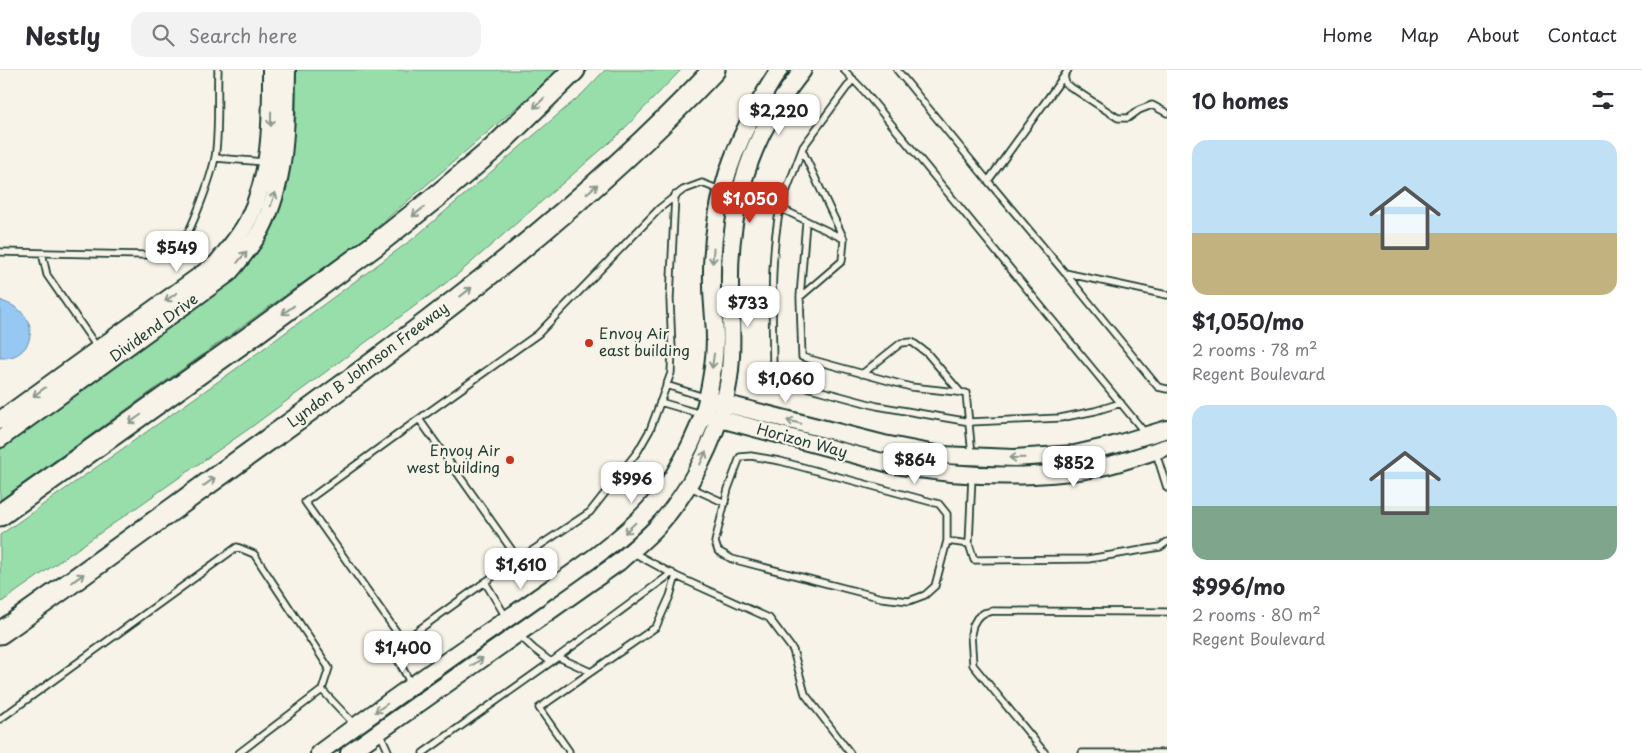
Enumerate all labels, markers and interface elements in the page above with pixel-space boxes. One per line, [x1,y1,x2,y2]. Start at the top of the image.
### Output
search box [131,12,481,57]
text: Nestly [25,17,101,53]
icon: search [149,21,177,49]
text: Search here [189,21,297,49]
text: Home [1322,21,1372,48]
text: Map [1400,21,1439,48]
text: About [1467,21,1519,48]
text: Contact [1547,21,1617,48]
text: 10 homes [1192,84,1289,116]
icon: filters [1589,86,1617,114]
pin: $2,220 [738,93,820,136]
one-way arrow [533,97,545,110]
text: $2,220 [750,98,808,122]
one-way arrow [266,110,276,126]
icon: home [1360,173,1450,263]
pin: $1,050 [709,182,791,224]
one-way arrow [585,183,598,194]
text: $1,050 [722,186,778,210]
one-way arrow [268,192,278,208]
one-way arrow [412,206,425,217]
pin: $549 [147,230,207,273]
text: $549 [156,235,198,259]
one-way arrow [708,247,717,263]
one-way arrow [236,251,247,264]
one-way arrow [459,286,472,297]
pin: $733 [718,286,778,328]
street label: Dividend Drive [104,287,202,367]
text: $733 [728,290,768,314]
one-way arrow [165,291,178,302]
street label: Lyndon B Johnson Freeway [282,295,453,432]
one-way arrow [282,305,296,315]
text: $1,050/mo [1192,305,1304,337]
place label: Envoy Air east building [599,321,690,361]
marker: Envoy Air east building [583,337,595,349]
text: 2 rooms · 78 m² [1192,337,1318,361]
one-way arrow [708,352,718,368]
text: Regent Boulevard [1192,361,1325,385]
pin: $1,060 [745,362,827,404]
text: $1,060 [758,366,814,390]
one-way arrow [32,387,46,397]
one-way arrow [128,414,142,424]
street label: Horizon Way [754,416,850,463]
one-way arrow [786,416,802,426]
place label: Envoy Air west building [407,438,500,478]
icon: home [1360,438,1450,528]
pin: $864 [885,442,945,485]
pin: $852 [1044,446,1104,488]
text: $864 [894,447,936,471]
text: $852 [1053,450,1095,474]
one-way arrow [699,451,708,466]
one-way arrow [1009,453,1026,463]
marker: Envoy Air west building [504,454,516,466]
pin: $996 [602,462,662,504]
text: $996 [612,466,652,490]
one-way arrow [202,477,215,488]
one-way arrow [623,522,636,534]
pin: $1,610 [480,548,562,590]
text: $1,610 [496,552,547,576]
text: $996/mo [1192,570,1285,602]
one-way arrow [71,573,85,583]
text: 2 rooms · 80 m² [1192,602,1321,626]
text: Regent Boulevard [1192,626,1325,650]
pin: $1,400 [362,630,444,673]
text: $1,400 [375,635,431,659]
one-way arrow [470,657,484,667]
one-way arrow [375,703,389,713]

